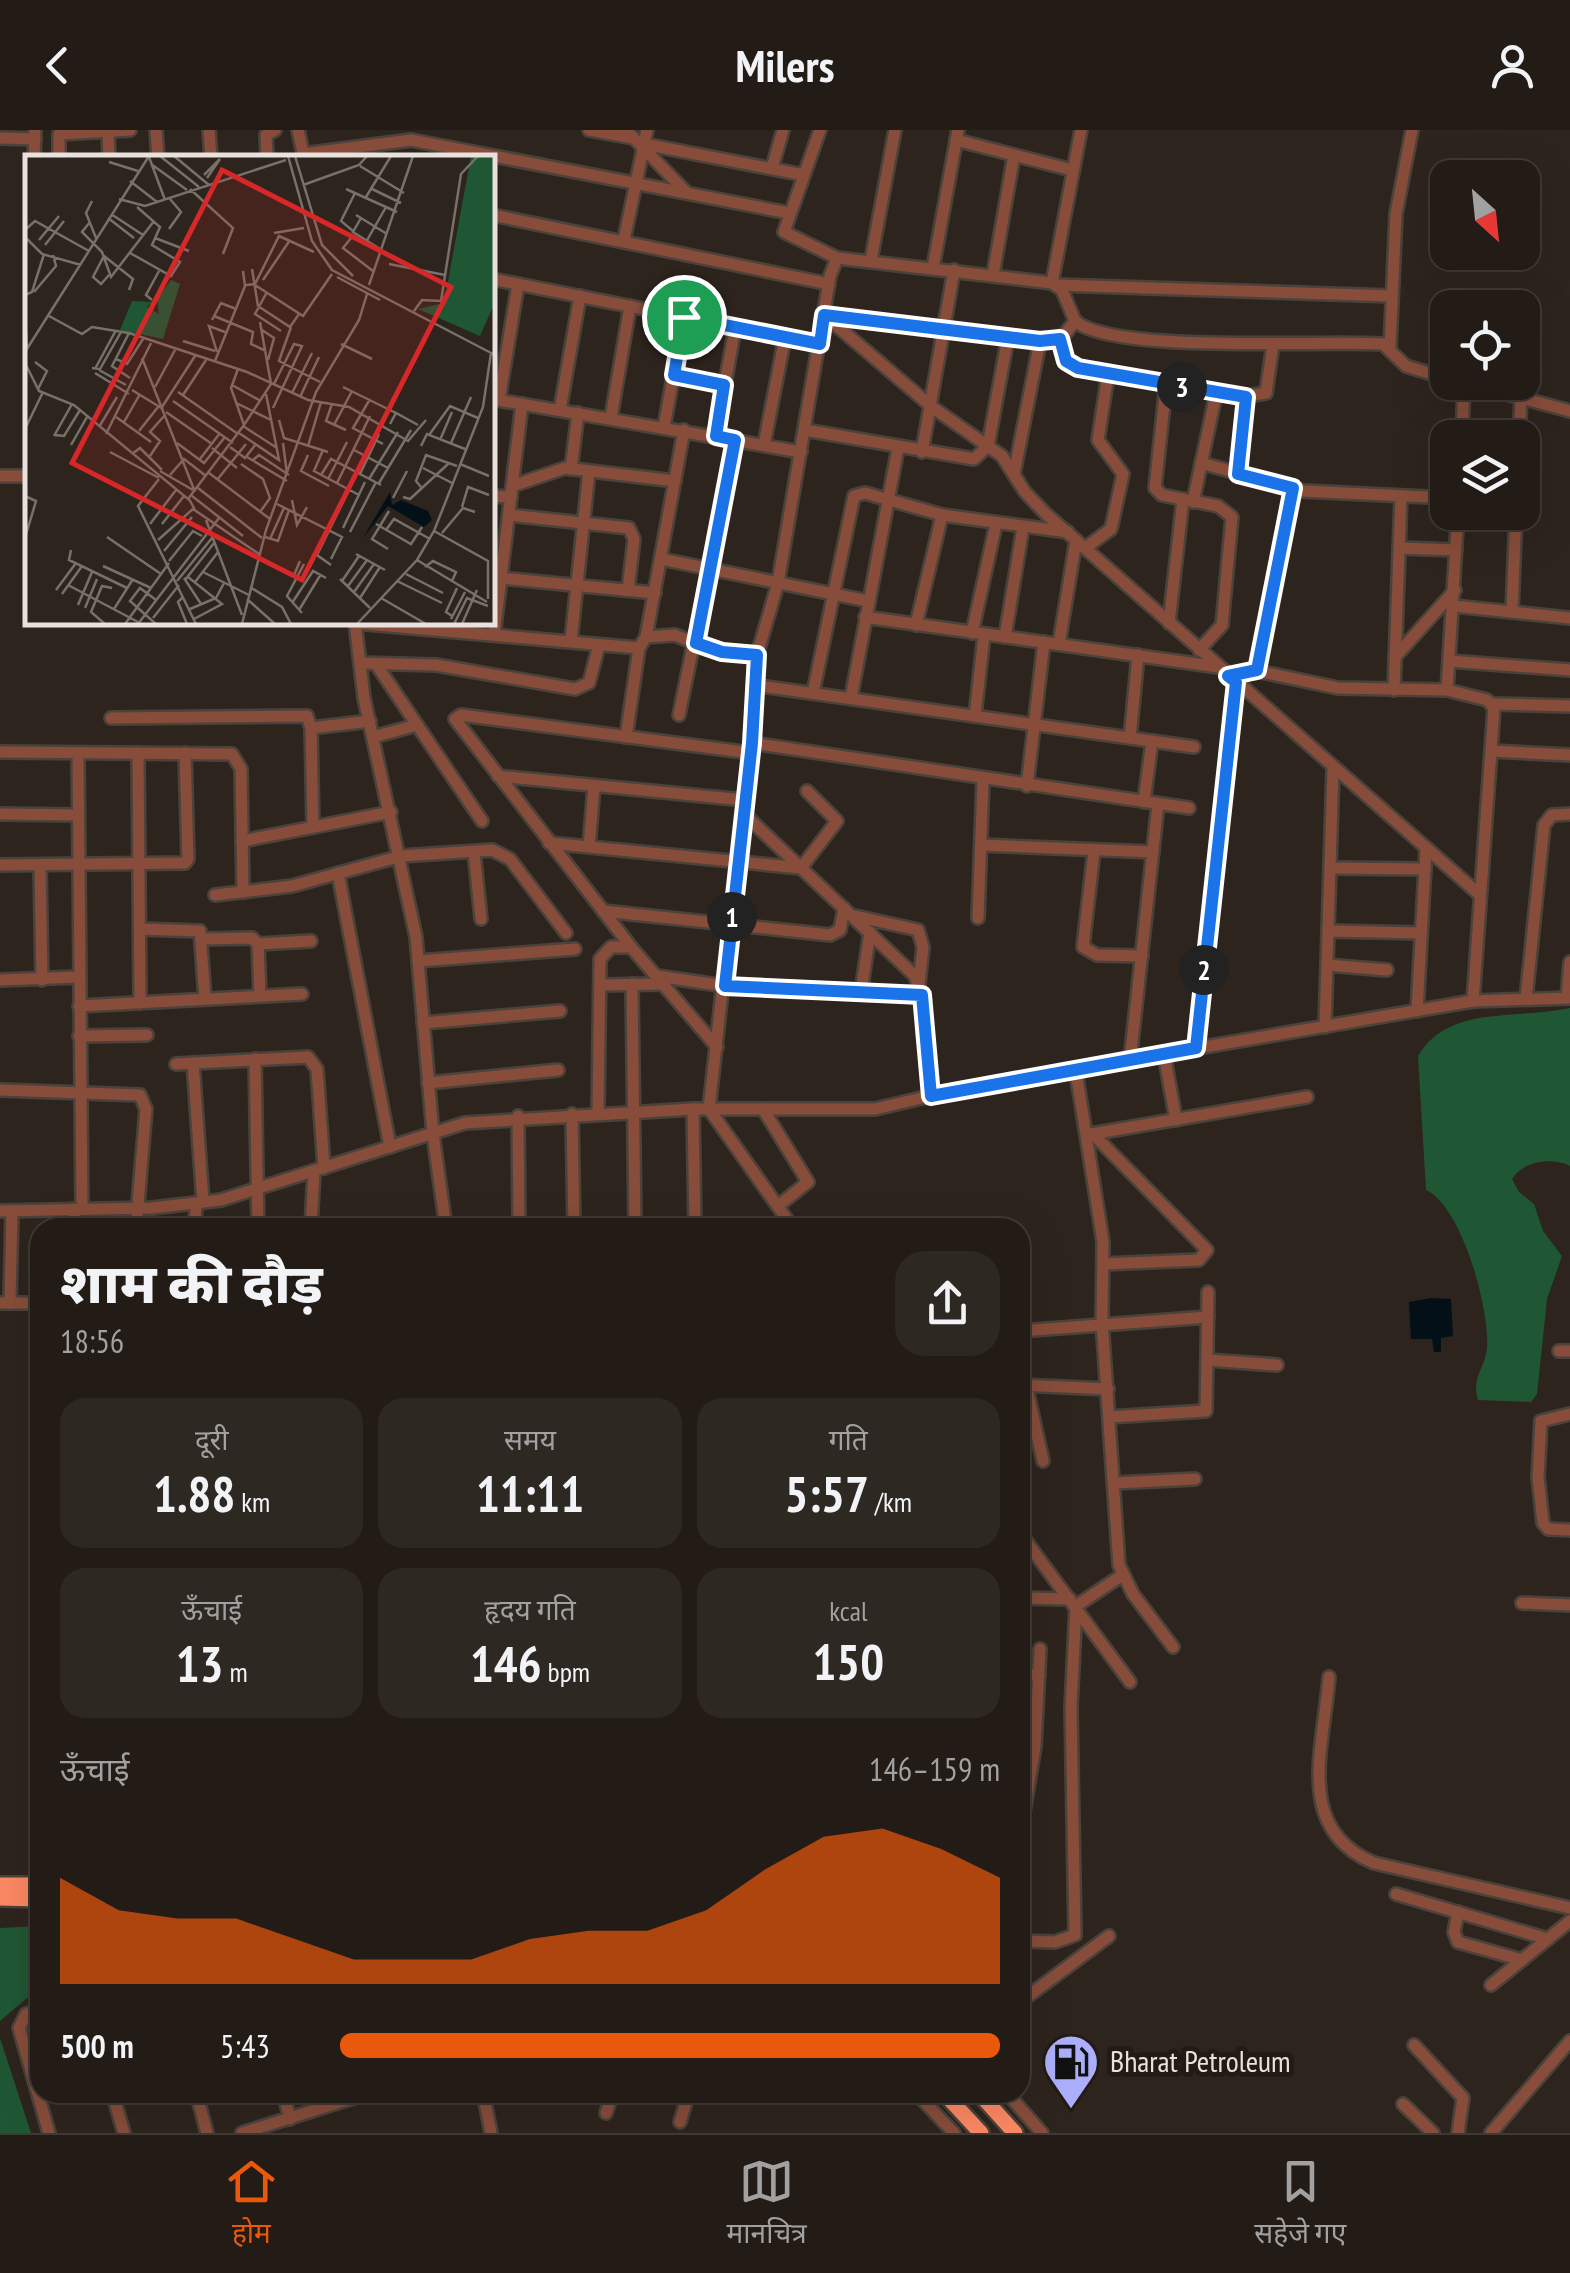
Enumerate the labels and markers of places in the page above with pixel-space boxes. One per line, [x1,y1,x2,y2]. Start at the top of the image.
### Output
pin [642,275,727,360]
pin: 3 [1157,362,1207,412]
pin: 1 [707,892,757,942]
pin: 2 [1179,945,1229,995]
fuel station icon: Bharat Petroleum [1041,2032,1101,2111]
place label: Bharat Petroleum [1110,2041,1291,2080]

